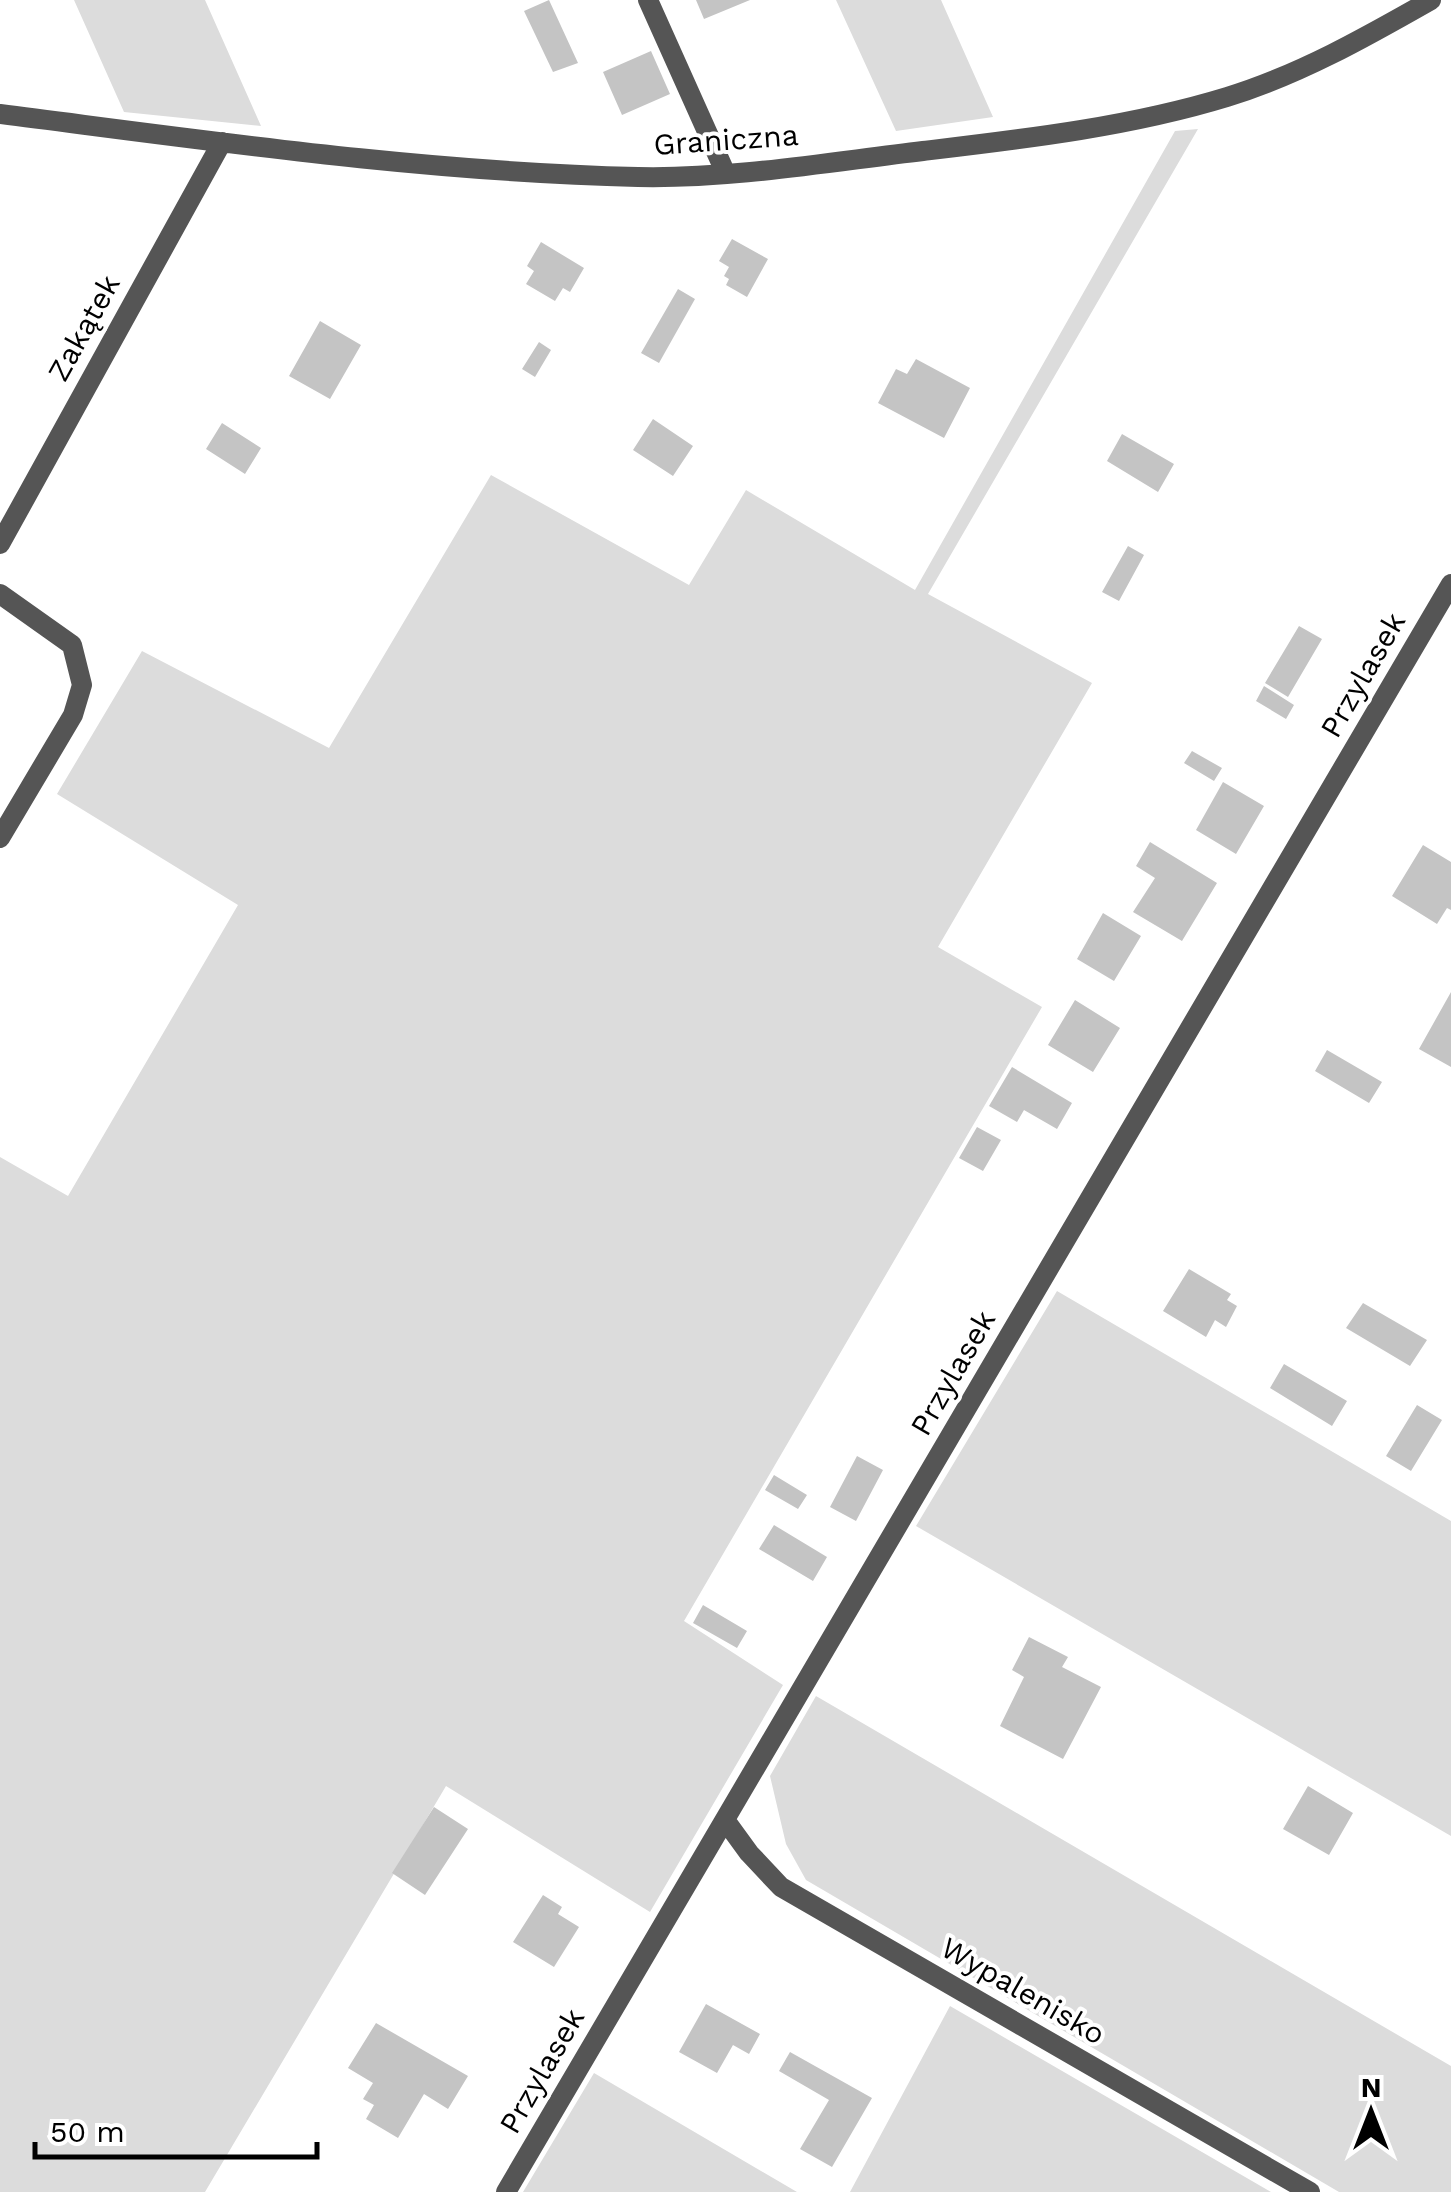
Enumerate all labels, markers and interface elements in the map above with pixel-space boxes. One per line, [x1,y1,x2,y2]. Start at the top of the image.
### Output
street label: Graniczna [652,117,800,162]
street label: Zakątek [40,269,127,387]
street label: Przylasek [1313,606,1412,743]
street label: Przylasek [903,1304,1002,1441]
street label: Wypalenisko [935,1930,1111,2052]
street label: Przylasek [492,2002,591,2139]
north arrow [1321,2062,1421,2162]
text: N [1361,2071,1381,2104]
scale bar [35,2097,318,2159]
text: 50 m [50,2114,125,2149]

